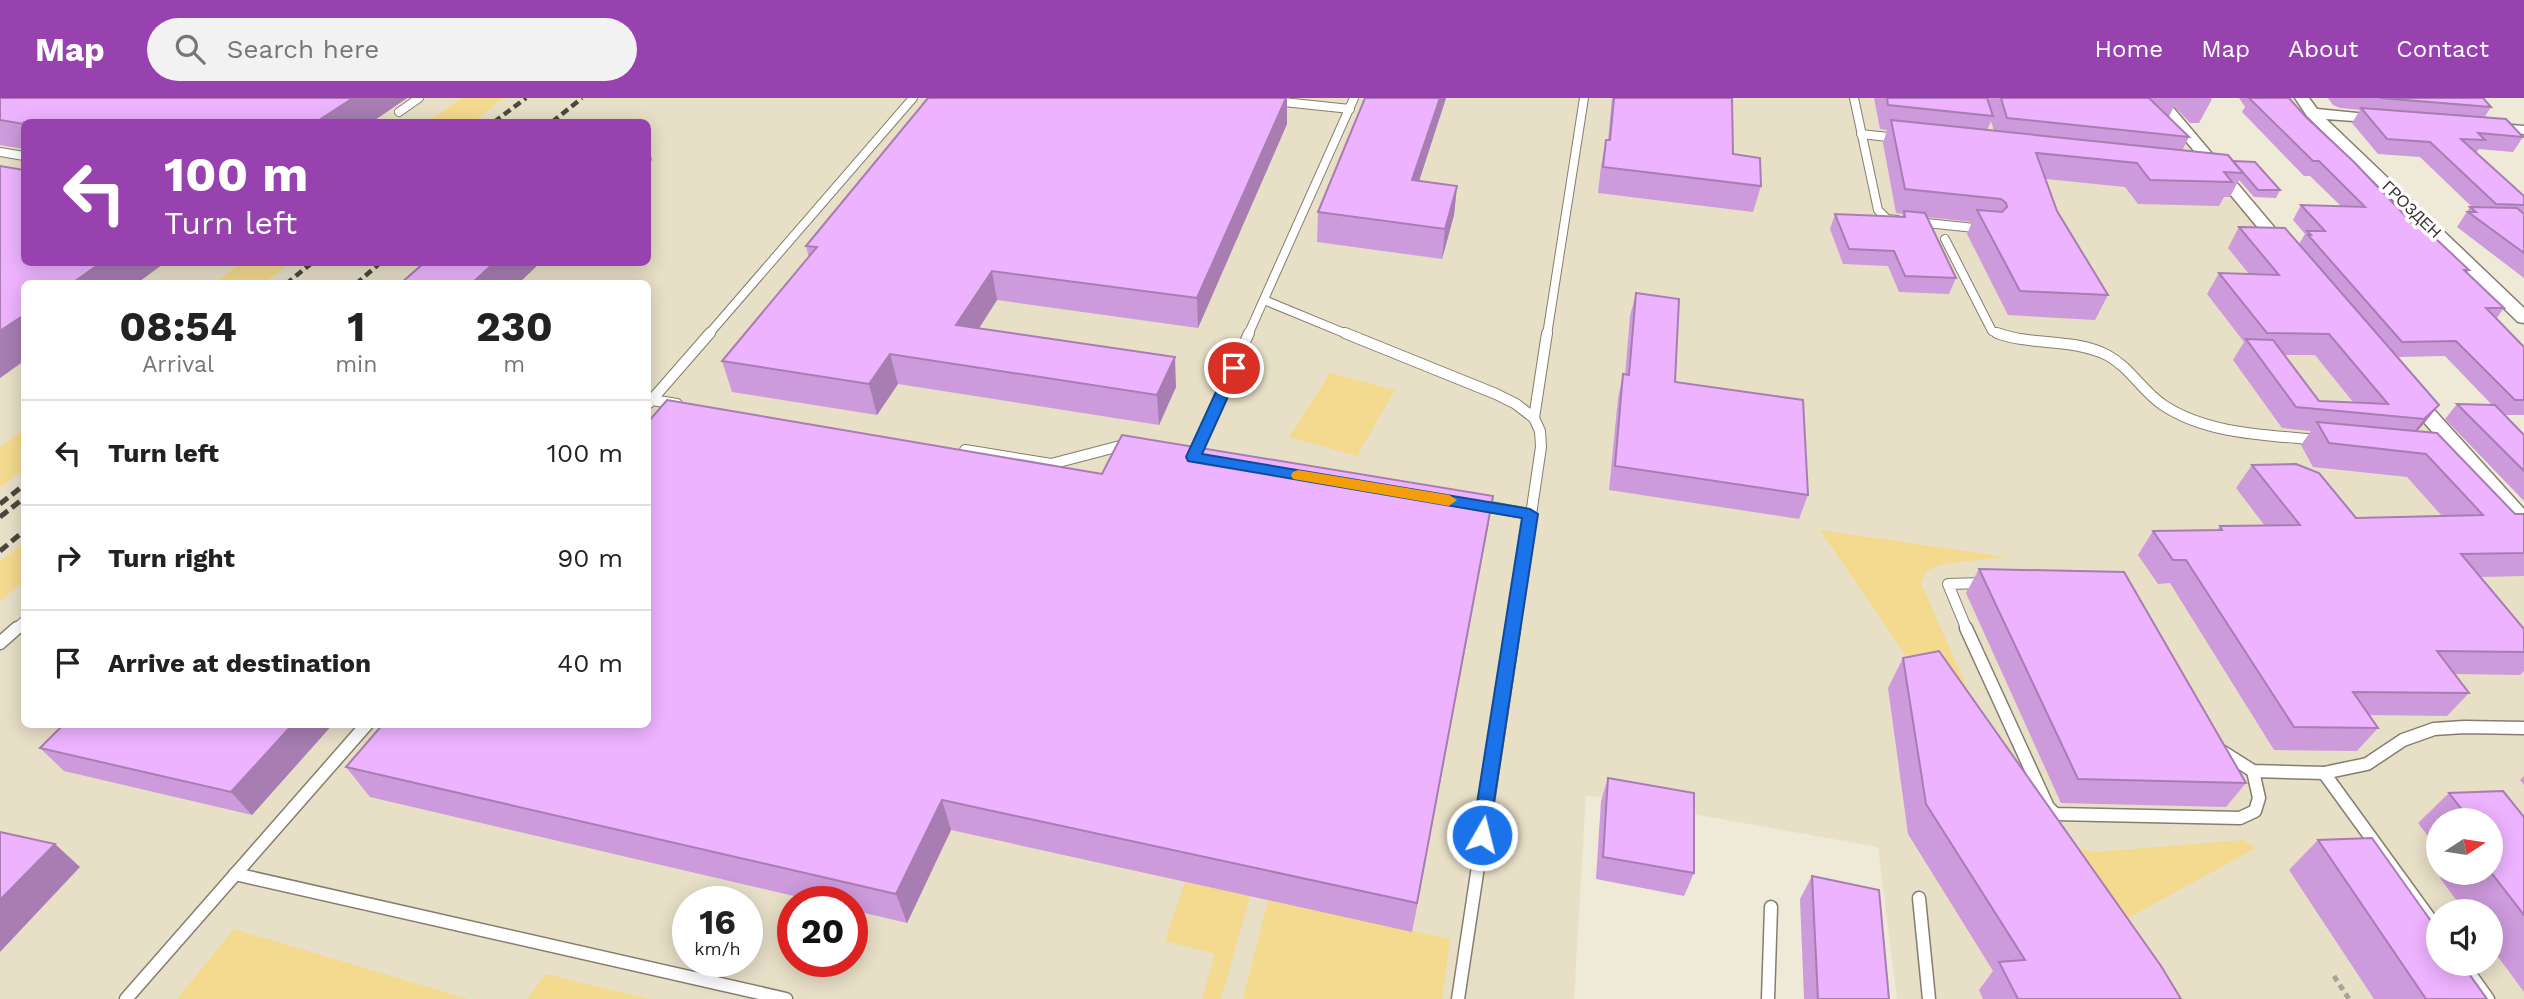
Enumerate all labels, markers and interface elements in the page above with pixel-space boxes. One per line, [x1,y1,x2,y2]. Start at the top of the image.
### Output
search box [147,18,637,81]
text: Map [35,30,105,69]
icon: search [171,30,209,68]
text: Search here [227,34,379,64]
text: Home [2095,35,2163,63]
text: Map [2201,35,2250,63]
text: About [2288,35,2358,63]
text: Contact [2396,35,2489,63]
text: 100 m [164,145,308,203]
icon: left [49,147,140,238]
street label: ГРОЗДЕН [2378,177,2445,242]
text: Turn left [164,204,297,242]
text: 08:54 [119,302,237,351]
text: 1 [347,302,365,351]
text: 230 [476,302,553,351]
pin [1204,338,1264,398]
icon: arrive [1215,349,1253,387]
text: Arrival [142,351,214,378]
text: min [335,351,377,378]
text: m [503,351,525,378]
icon: left [49,434,87,472]
text: Turn left [108,438,219,468]
text: 100 m [547,438,623,468]
icon: right [49,539,87,577]
text: Turn right [108,543,235,573]
text: 90 m [557,543,623,573]
icon: arrive [49,644,87,682]
text: Arrive at destination [108,648,371,678]
text: 40 m [557,648,623,678]
position arrow [1445,798,1519,872]
north arrow [2426,808,2502,886]
map controls [2426,808,2503,976]
speed limit sign: 20 [777,886,868,977]
button: sound [2426,899,2503,976]
text: 16 [699,901,736,943]
text: km/h [694,938,741,959]

